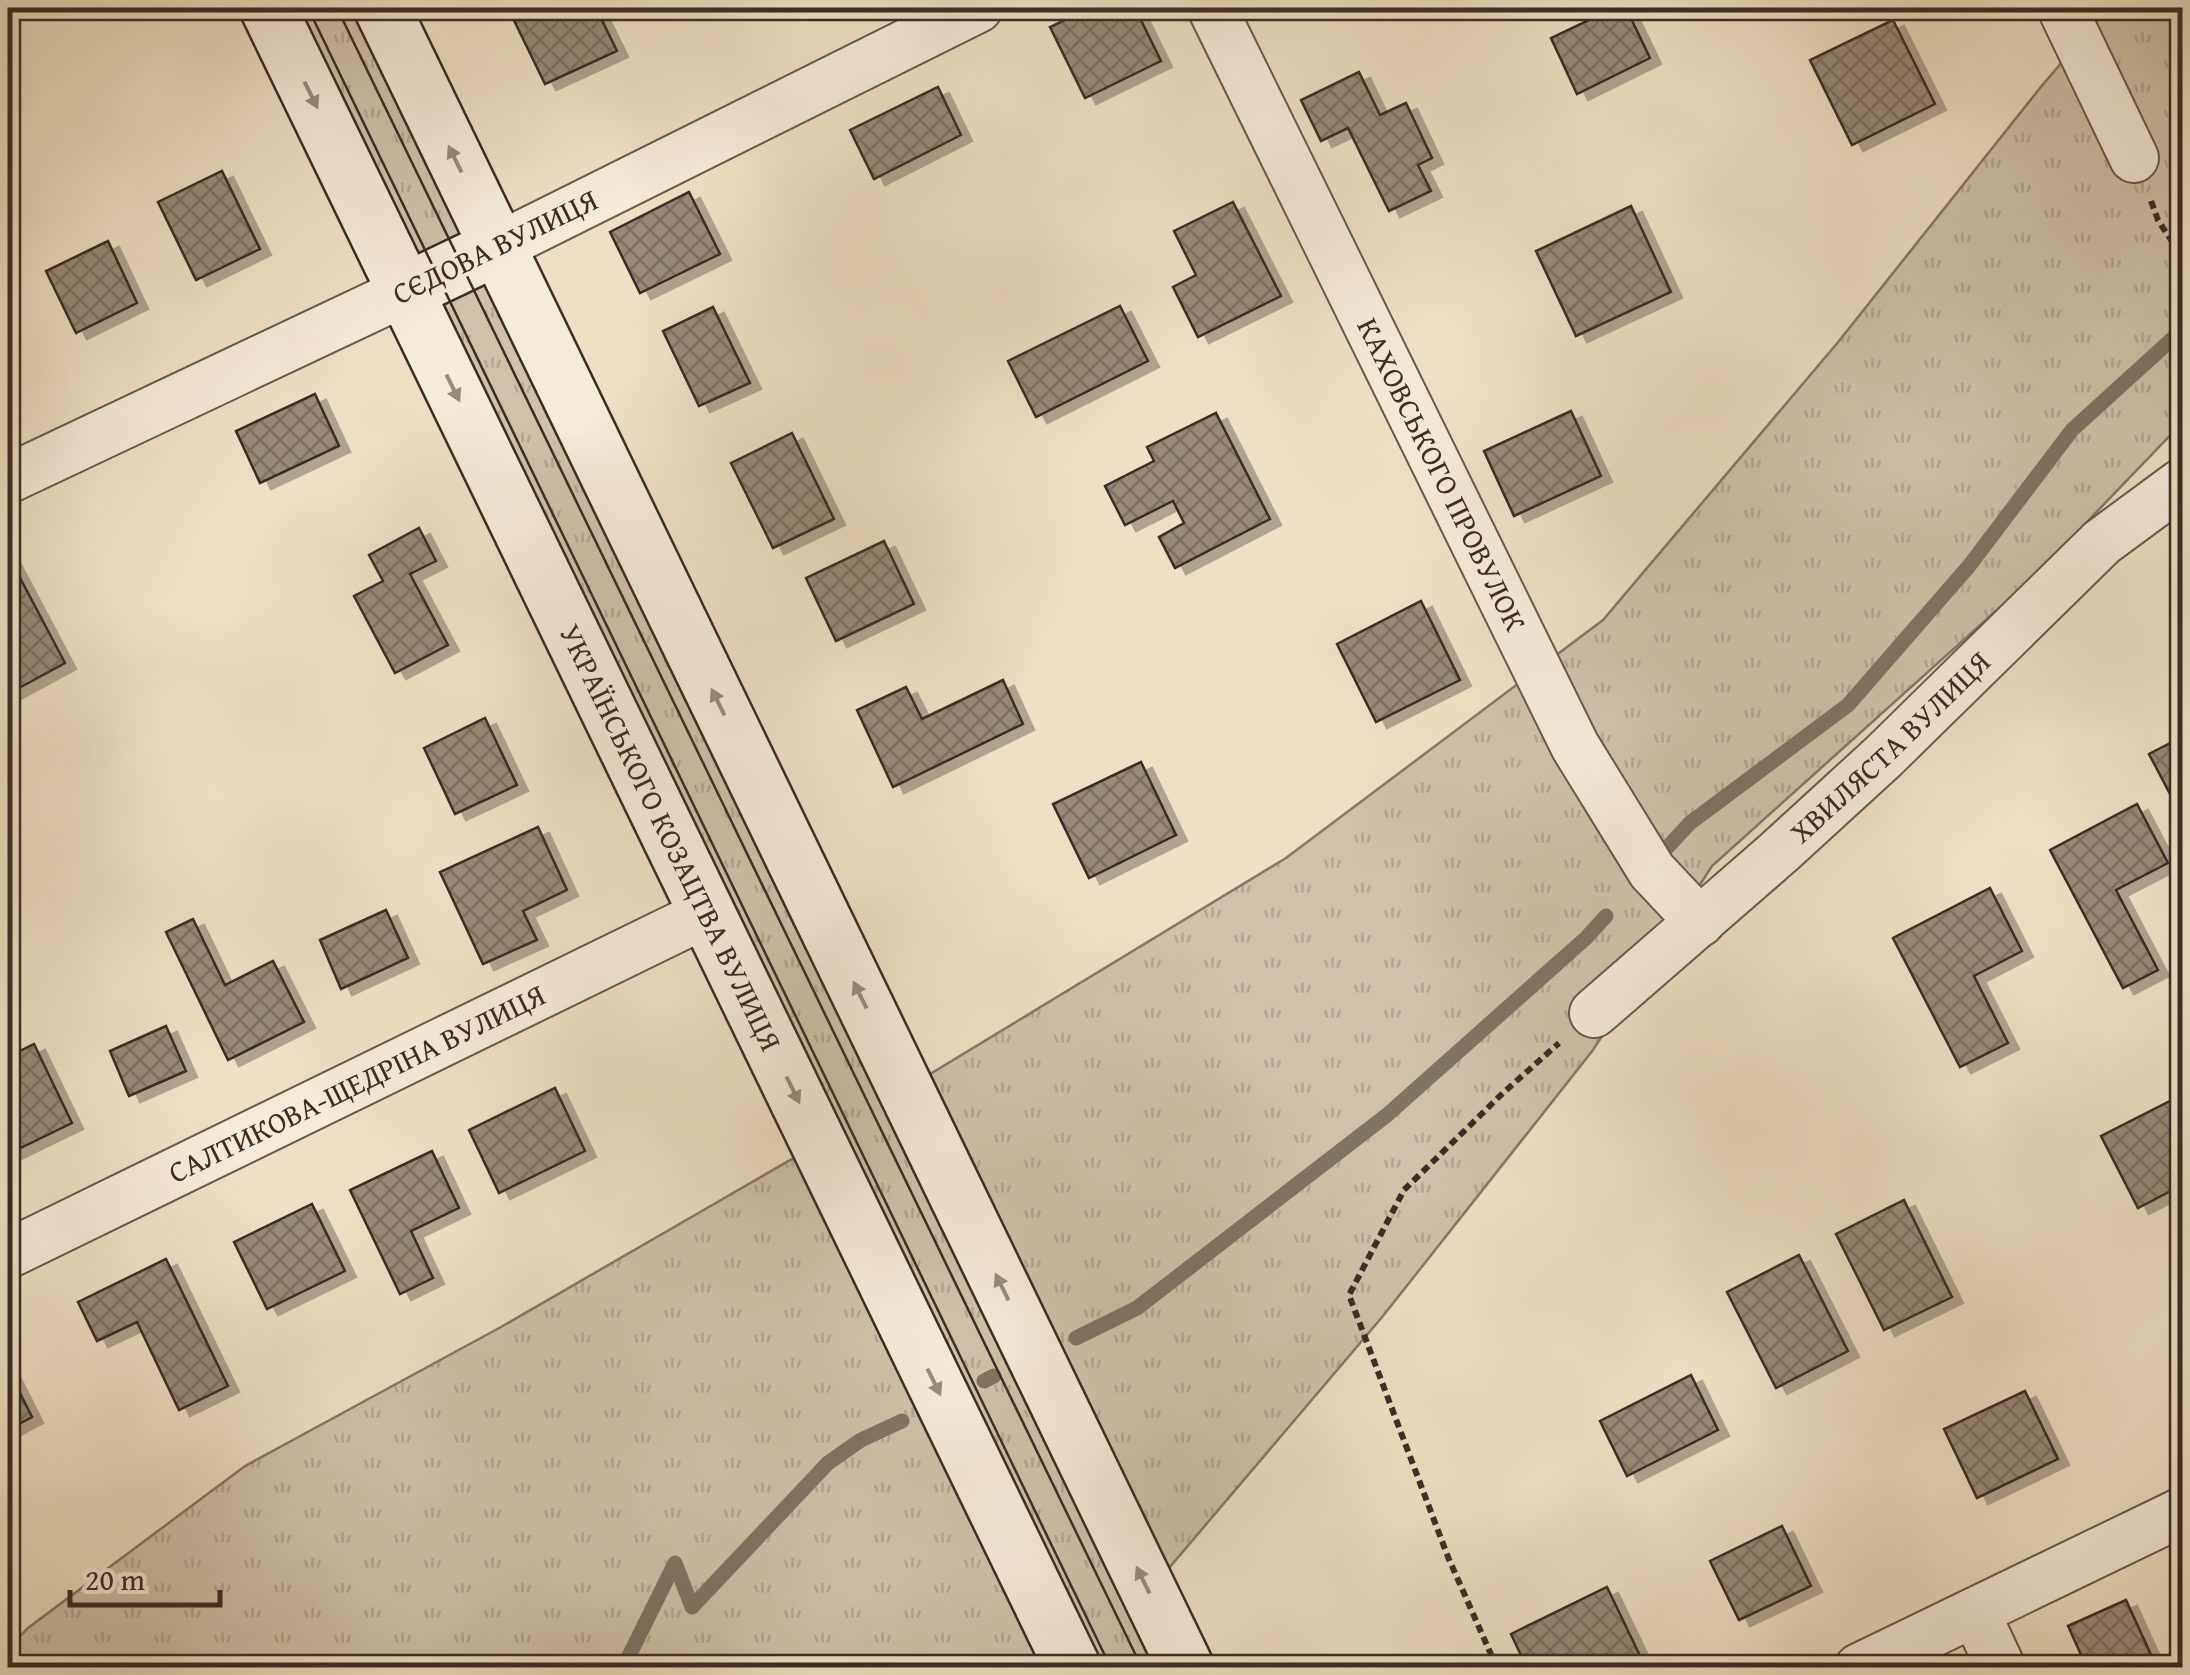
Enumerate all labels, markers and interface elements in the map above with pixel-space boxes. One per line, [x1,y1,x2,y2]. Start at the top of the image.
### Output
one-way arrow [302,81,319,110]
one-way arrow [447,144,464,173]
street label: СЄДОВА ВУЛИЦЯ [384,177,605,315]
street label: КАХОВСЬКОГО ПРОВУЛОК [1347,310,1538,639]
one-way arrow [444,373,461,402]
street label: УКРАЇНСЬКОГО КОЗАЦТВА ВУЛИЦЯ [549,616,794,1058]
street label: ХВИЛЯСТА ВУЛИЦЯ [1780,640,2000,853]
one-way arrow [710,688,727,717]
street label: САЛТИКОВА-ЩЕДРІНА ВУЛИЦЯ [161,972,552,1194]
one-way arrow [851,980,868,1009]
one-way arrow [784,1075,801,1104]
one-way arrow [993,1273,1010,1302]
one-way arrow [926,1368,943,1397]
scale bar [70,1545,220,1607]
text: 20 m [85,1557,145,1601]
one-way arrow [1135,1565,1152,1594]

